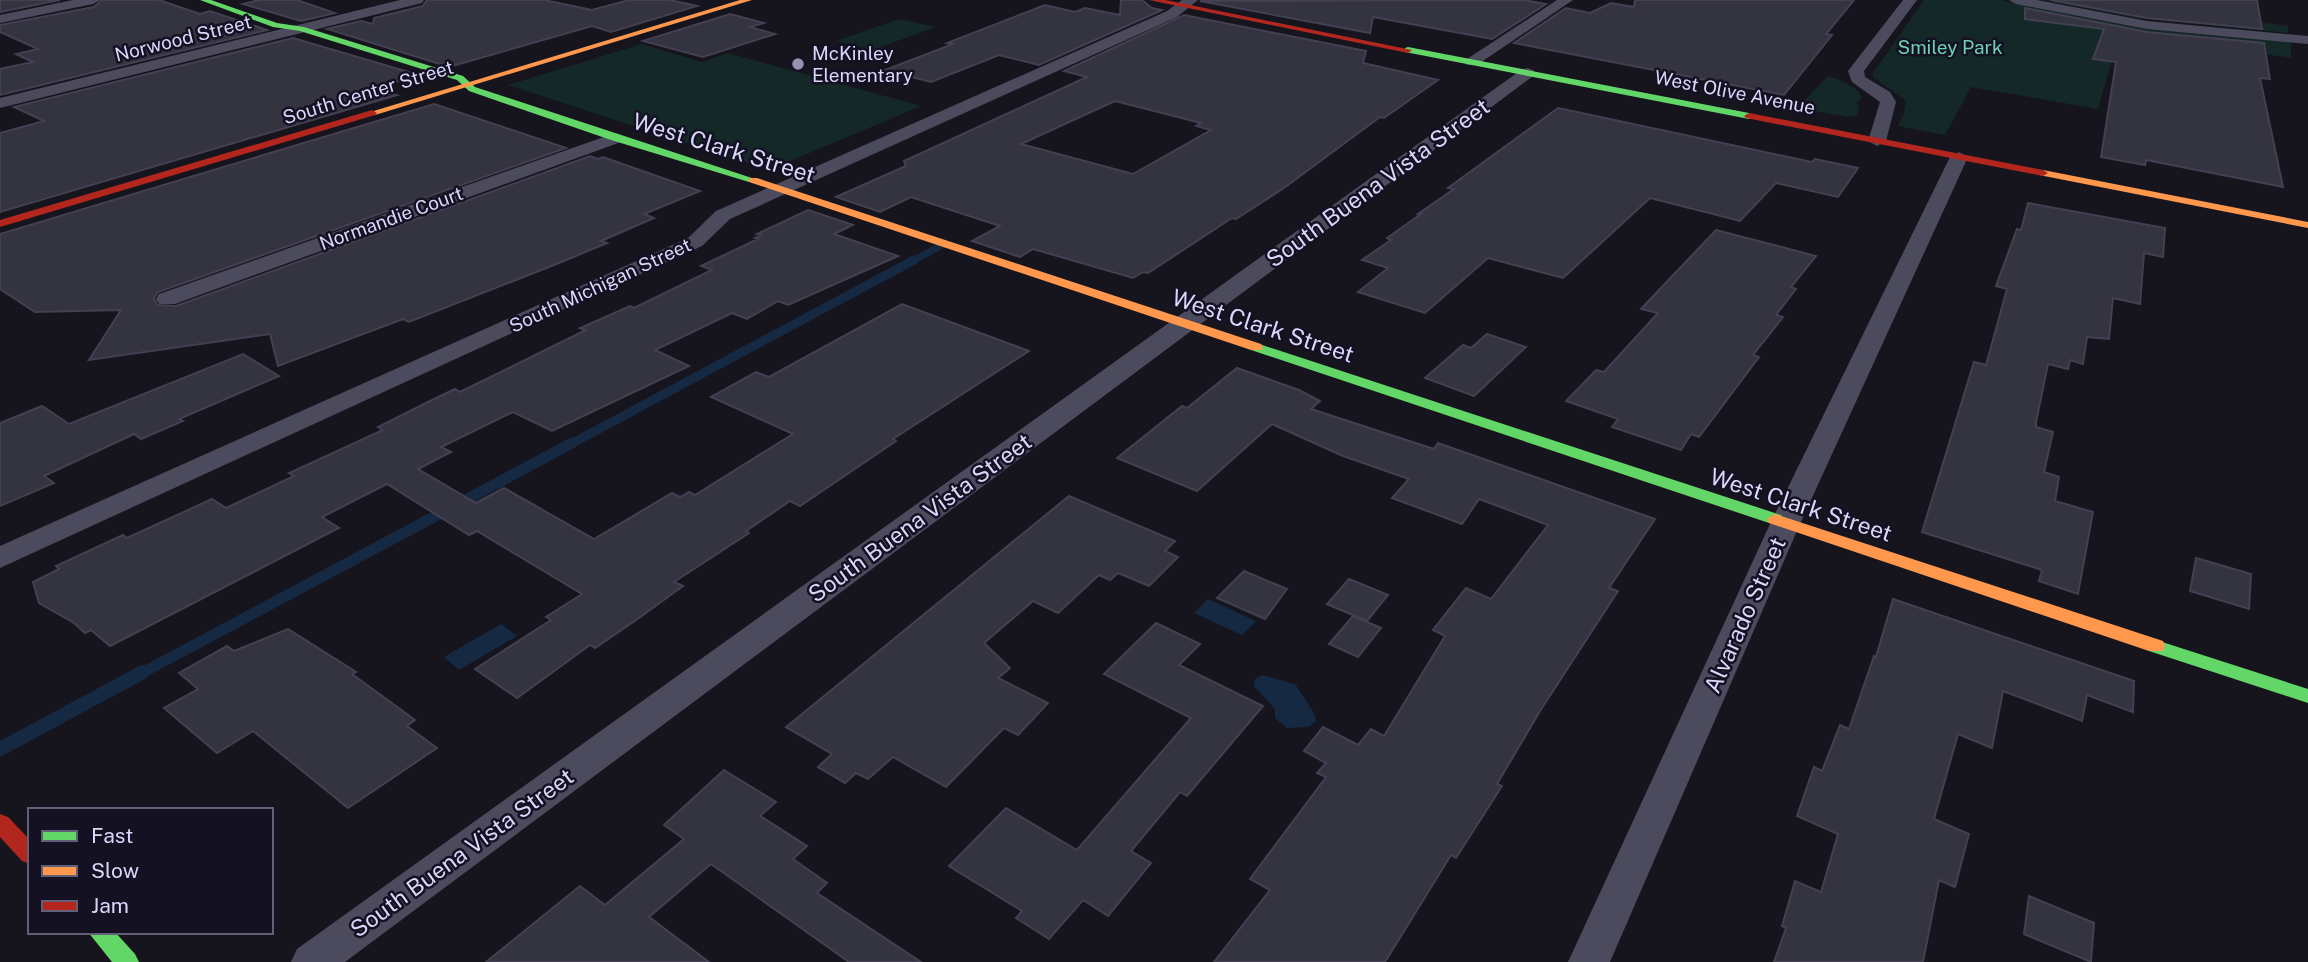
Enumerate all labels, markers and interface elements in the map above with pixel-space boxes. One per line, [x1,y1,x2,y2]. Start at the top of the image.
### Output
street label: Norwood Street [112,10,254,66]
park label: Smiley Park [1897,36,2003,58]
place label: McKinley Elementary [812,42,913,86]
street label: South Center Street [280,56,456,128]
marker: McKinley Elementary [790,56,806,72]
street label: West Olive Avenue [1653,66,1817,118]
street label: South Buena Vista Street [1261,93,1495,273]
street label: West Clark Street [629,107,819,188]
street label: Normandie Court [316,182,466,254]
street label: South Michigan Street [506,233,694,337]
street label: West Clark Street [1169,283,1358,368]
street label: South Buena Vista Street [803,428,1037,608]
street label: West Clark Street [1707,462,1896,547]
street label: Alvarado Street [1698,533,1791,697]
street label: South Buena Vista Street [345,763,579,943]
legend [28,808,273,934]
text: Fast [91,823,133,848]
text: Slow [91,858,139,883]
text: Jam [91,893,129,918]

